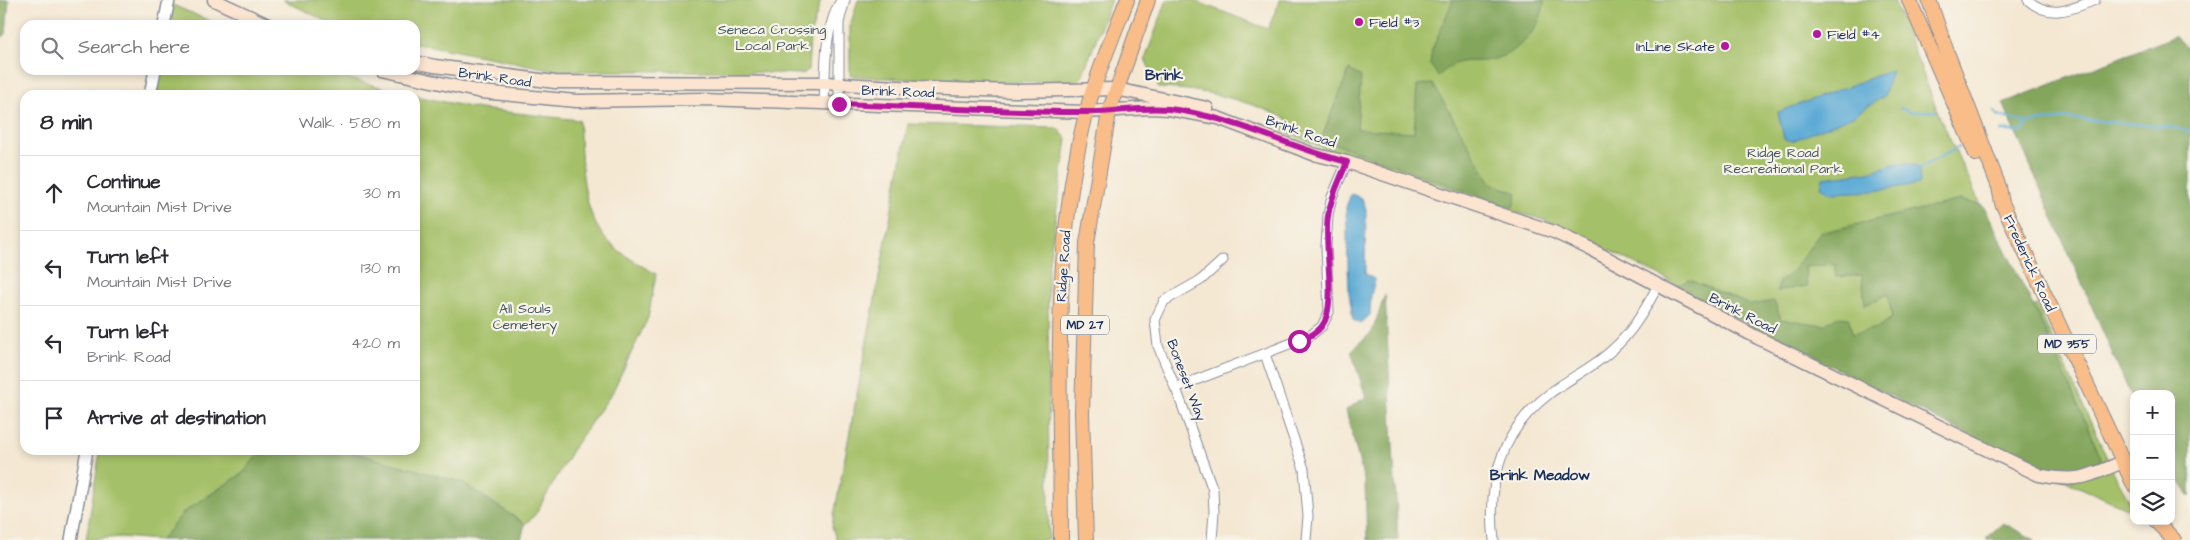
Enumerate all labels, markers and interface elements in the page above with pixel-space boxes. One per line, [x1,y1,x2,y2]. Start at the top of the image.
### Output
place label: Field #3 [1369,13,1419,33]
marker: Field #3 [1353,16,1365,28]
search box [20,20,420,75]
park label: Seneca Crossing Local Park [718,20,826,56]
place label: Field #4 [1827,25,1880,45]
marker: Field #4 [1811,28,1823,40]
icon: search [38,34,66,62]
text: Search here [78,34,190,61]
place label: InLine Skate [1636,37,1715,57]
marker: InLine Skate [1719,40,1731,52]
street label: Brink Road [457,63,532,93]
district label: Brink [1145,65,1184,86]
street label: Brink Road [861,81,935,103]
route end [828,93,851,116]
text: 8 min [40,108,92,137]
street label: Brink Road [1263,111,1339,153]
text: Walk · 580 m [299,112,400,134]
park label: Ridge Road Recreational Park [1724,143,1843,179]
text: Continue [87,169,161,196]
icon: ahead [40,179,68,207]
text: 30 m [363,182,400,204]
text: Mountain Mist Drive [87,196,232,218]
street label: Frederick Road [1998,212,2060,315]
street label: Ridge Road [1052,230,1076,303]
text: Turn left [87,244,168,271]
icon: left [40,254,68,282]
text: 130 m [361,257,400,279]
text: Mountain Mist Drive [87,271,232,293]
street label: Brink Road [1705,288,1780,339]
park label: All Souls Cemetery [493,299,558,335]
road number: MD 27 [1061,316,1109,334]
text: Turn left [87,319,168,346]
icon: left [40,329,68,357]
route start [1288,330,1311,353]
text: 420 m [351,332,400,354]
road number: MD 355 [2038,334,2096,354]
street label: Boneset Way [1161,337,1211,424]
text: Brink Road [87,346,171,368]
map controls [2130,390,2175,525]
button: + [2130,390,2175,435]
icon: arrive [40,404,68,432]
text: Arrive at destination [87,405,266,432]
button: − [2130,435,2175,480]
district label: Brink Meadow [1490,465,1590,486]
button: layers [2130,480,2175,525]

